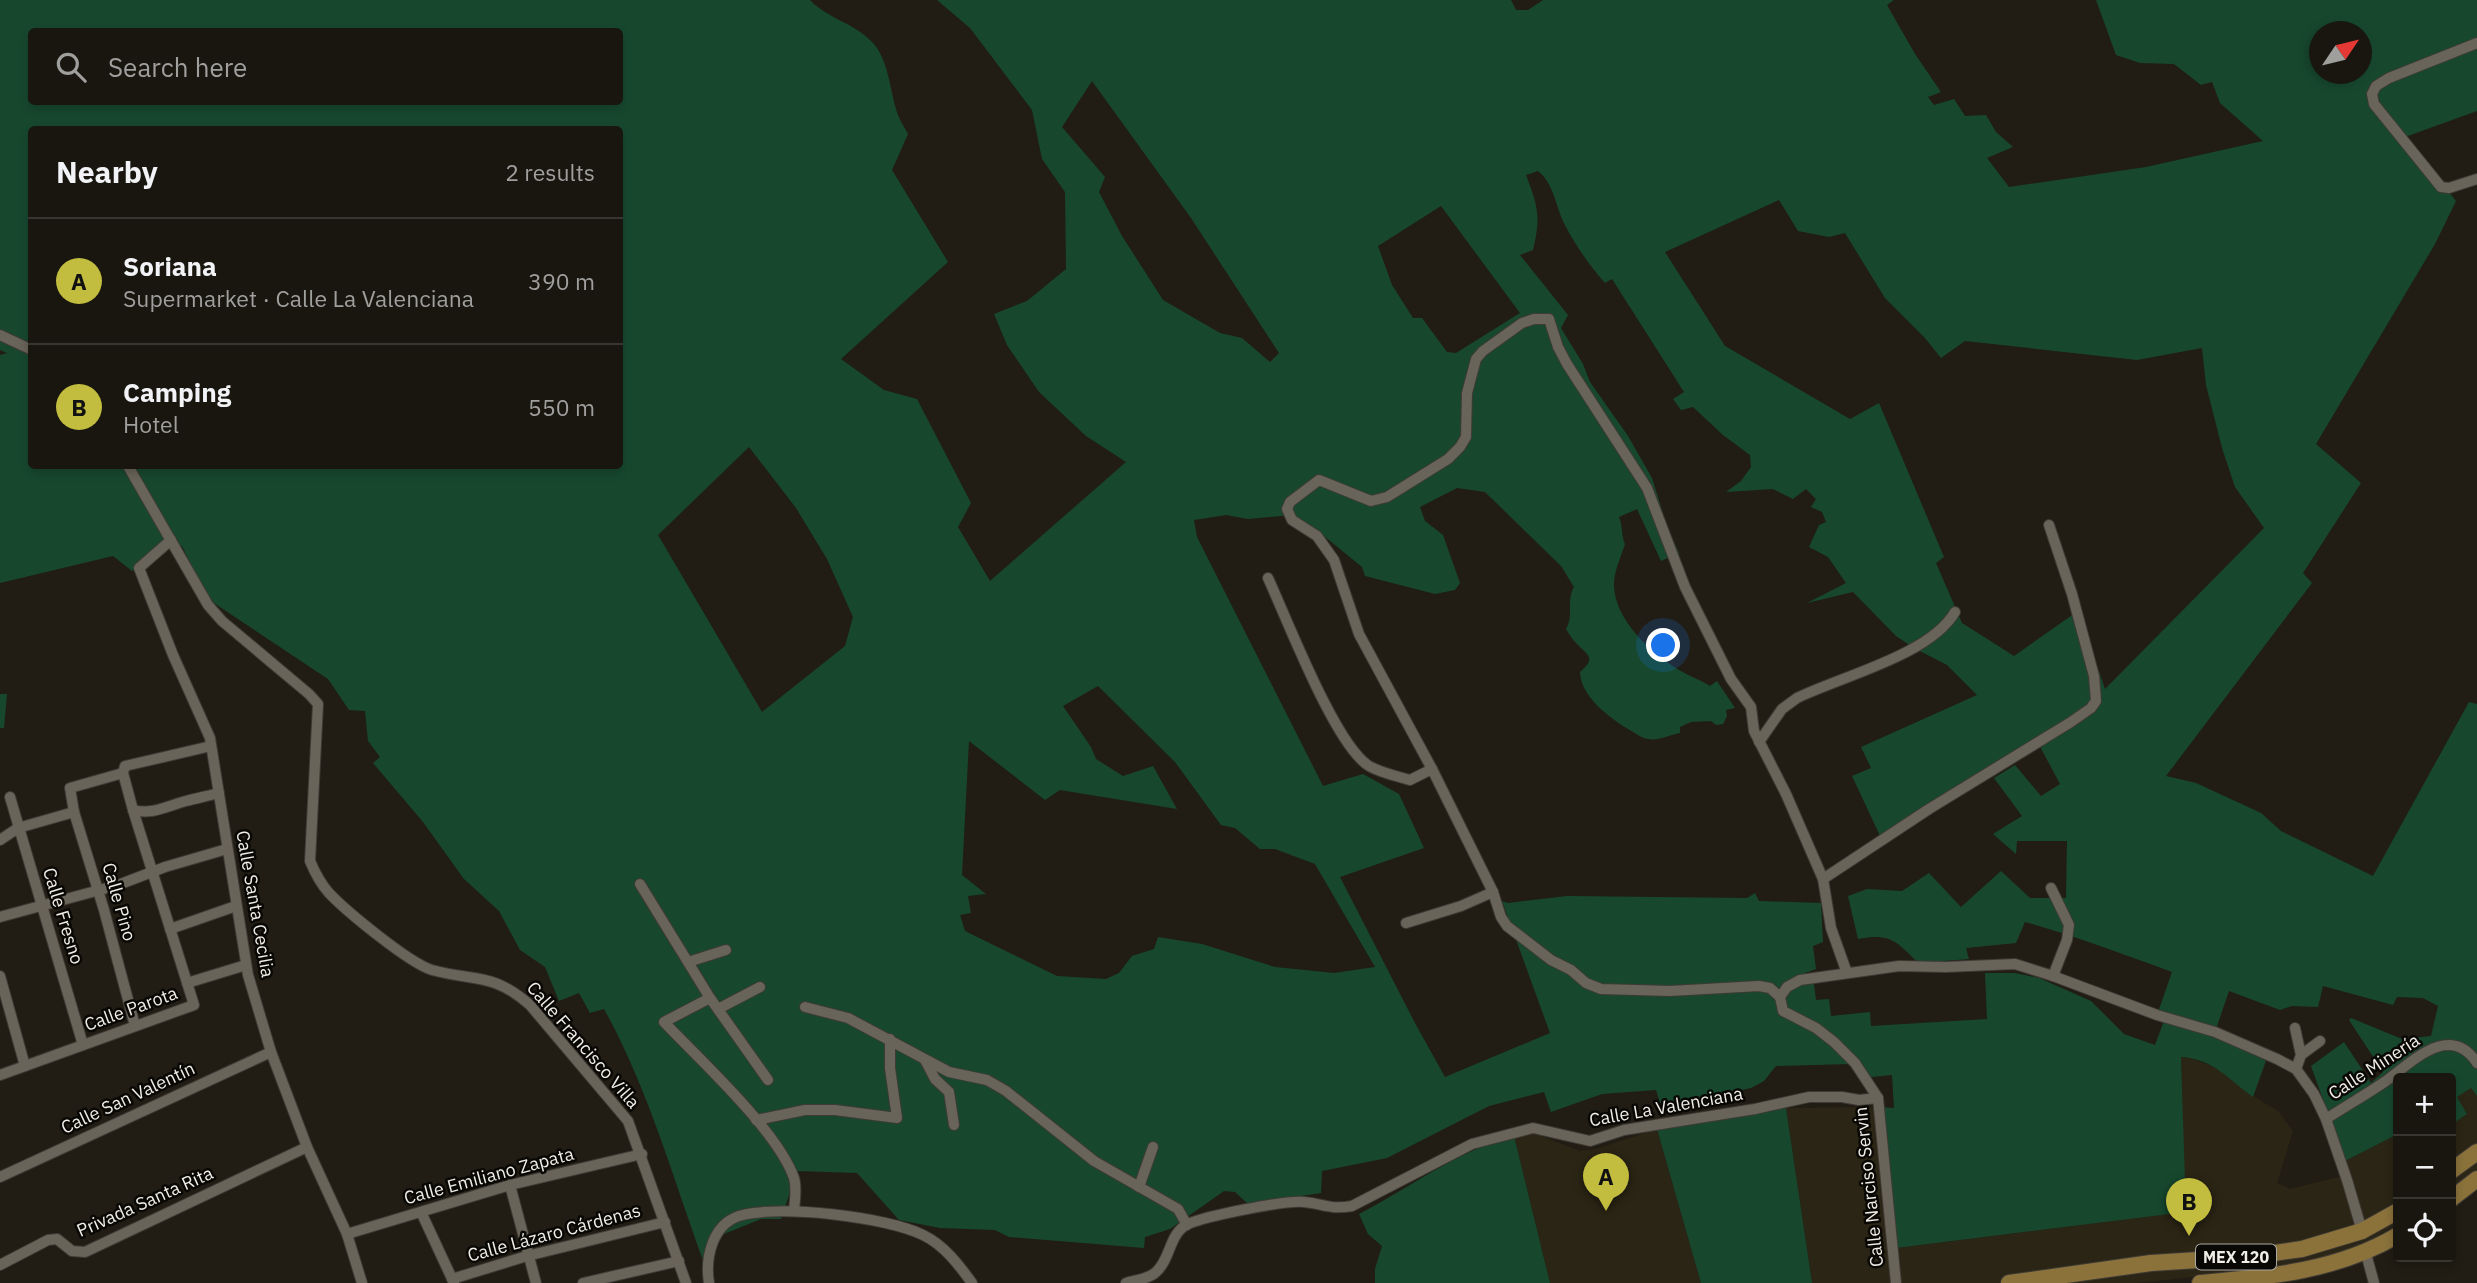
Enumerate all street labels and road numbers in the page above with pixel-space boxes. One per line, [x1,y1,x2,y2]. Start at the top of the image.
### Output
street label: Calle Santa Cecilia [231,829,280,980]
street label: Calle Pino [97,860,142,944]
street label: Calle Fresno [38,865,89,967]
street label: Calle Francisco Villa [522,976,645,1113]
street label: Calle Parota [81,981,181,1036]
street label: Calle Minería [2324,1028,2424,1105]
street label: Calle San Valentín [57,1056,198,1139]
street label: Calle La Valenciana [1587,1082,1745,1131]
street label: Calle Narciso Servin [1849,1106,1888,1268]
street label: Calle Emiliano Zapata [401,1142,577,1209]
street label: Privada Santa Rita [73,1161,217,1242]
street label: Calle Lázaro Cárdenas [465,1198,643,1267]
road number: MEX 120 [2196,1245,2276,1270]

